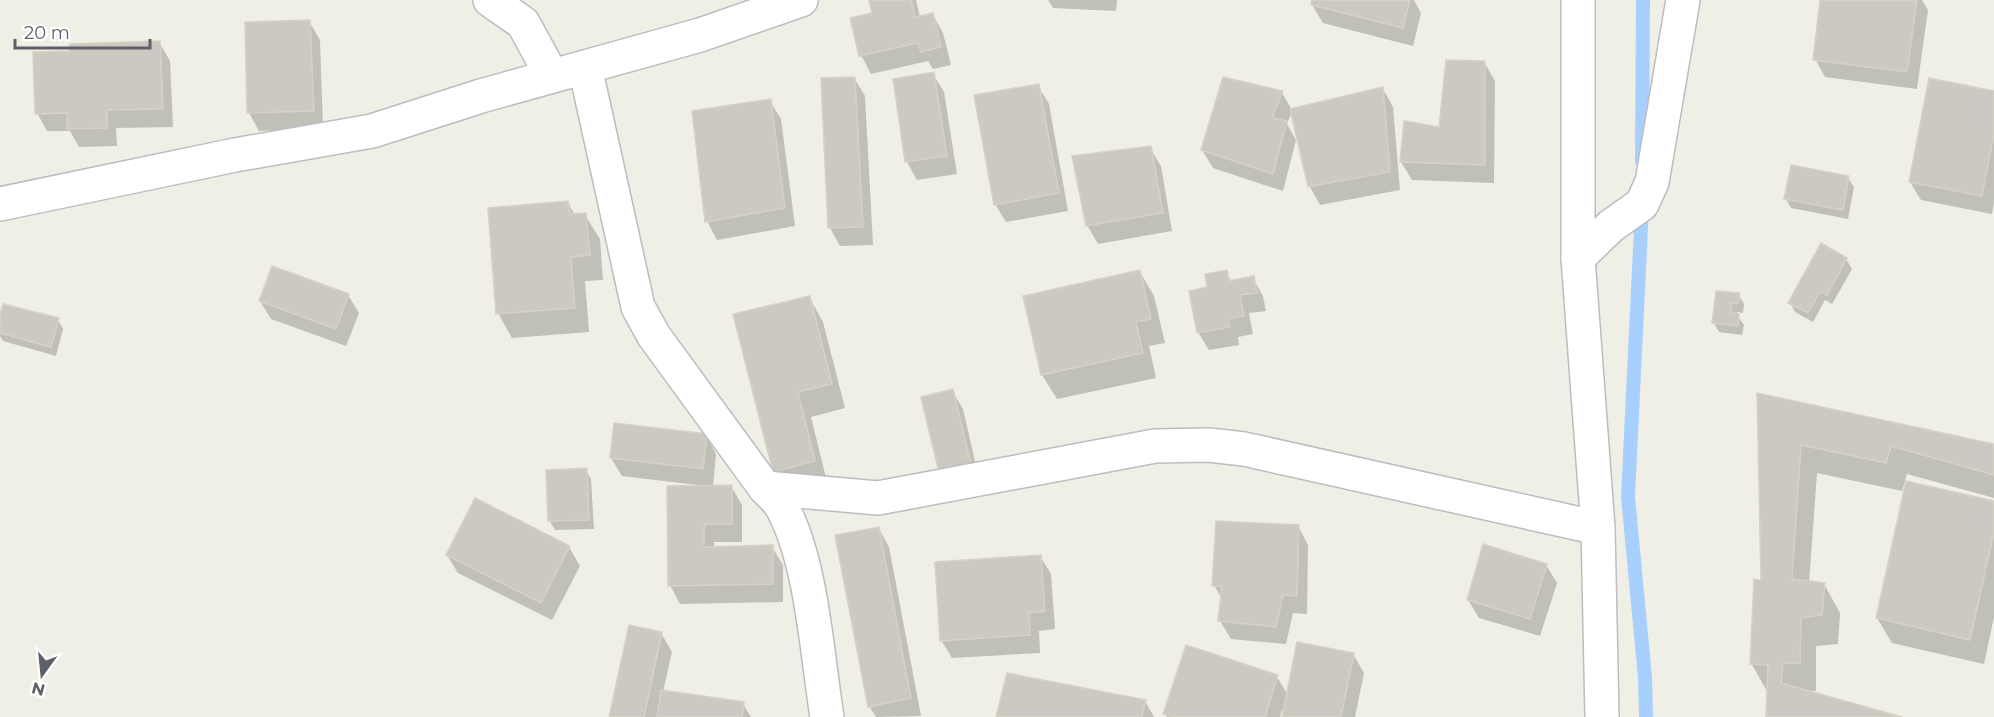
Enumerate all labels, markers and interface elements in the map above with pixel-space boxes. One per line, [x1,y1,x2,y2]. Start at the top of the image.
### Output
scale bar [15,12,150,50]
text: 20 m [24,22,70,44]
north arrow [12,645,72,705]
text: N [30,678,47,700]

